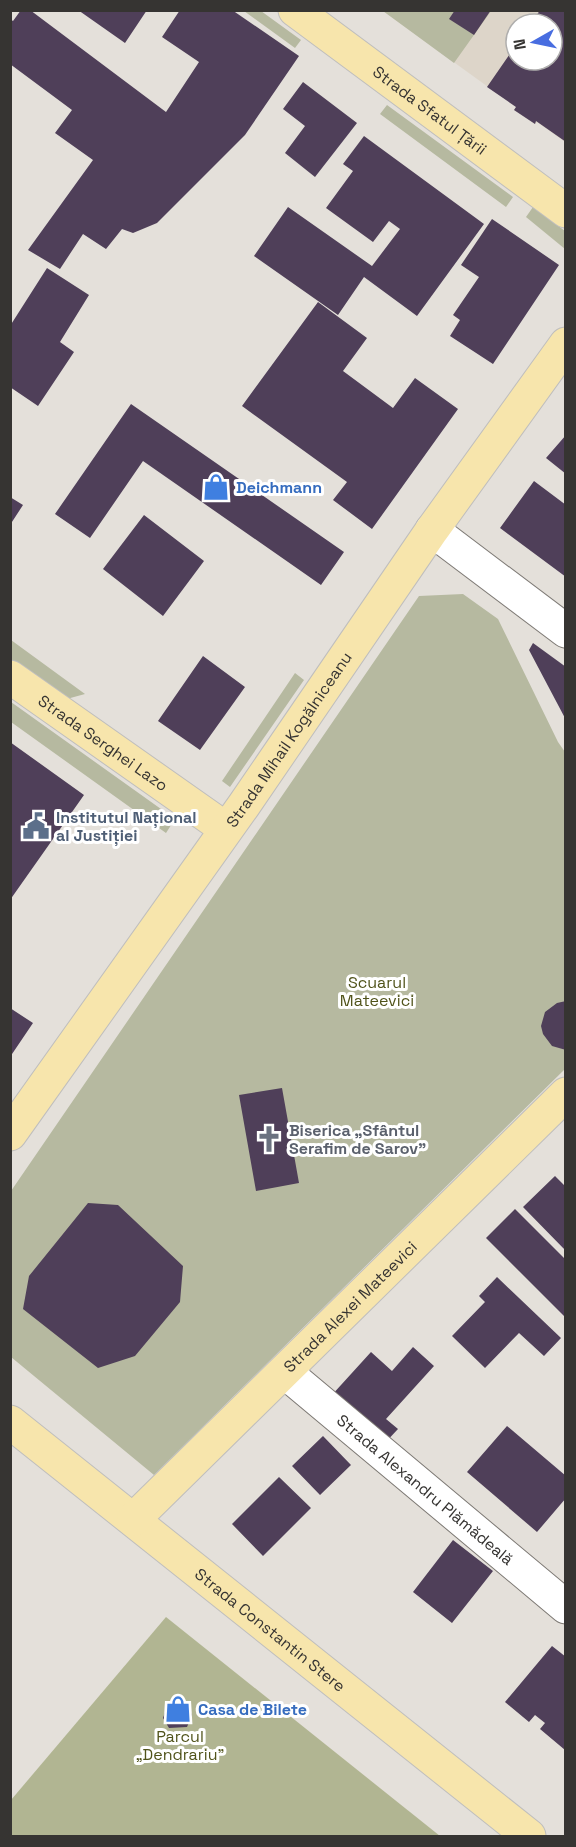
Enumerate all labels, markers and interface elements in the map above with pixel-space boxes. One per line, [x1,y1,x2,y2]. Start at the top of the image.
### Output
north arrow [504,12,564,72]
text: N [508,37,531,51]
street label: Strada Sfatul Țării [369,61,491,159]
shop icon: Deichmann [201,472,231,502]
place label: Deichmann [236,477,322,498]
street label: Strada Mihail Kogălniceanu [221,648,356,831]
street label: Strada Serghei Lazo [34,690,172,796]
place label: Institutul Național al Justiției [56,807,197,846]
public building icon: Institutul Național al Justiției [21,811,51,841]
park label: Scuarul Mateevici [340,972,414,1011]
place label: Biserica „Sfântul Serafim de Sarov” [289,1120,426,1159]
church icon: Biserica „Sfântul Serafim de Sarov” [254,1124,284,1154]
street label: Strada Alexei Mateevici [279,1236,421,1377]
street label: Strada Alexandru Plămădeală [333,1409,518,1569]
street label: Strada Constantin Stere [191,1563,350,1696]
shop icon: Casa de Bilete [163,1694,193,1724]
place label: Casa de Bilete [198,1699,307,1720]
park label: Parcul „Dendrariu” [136,1726,224,1765]

